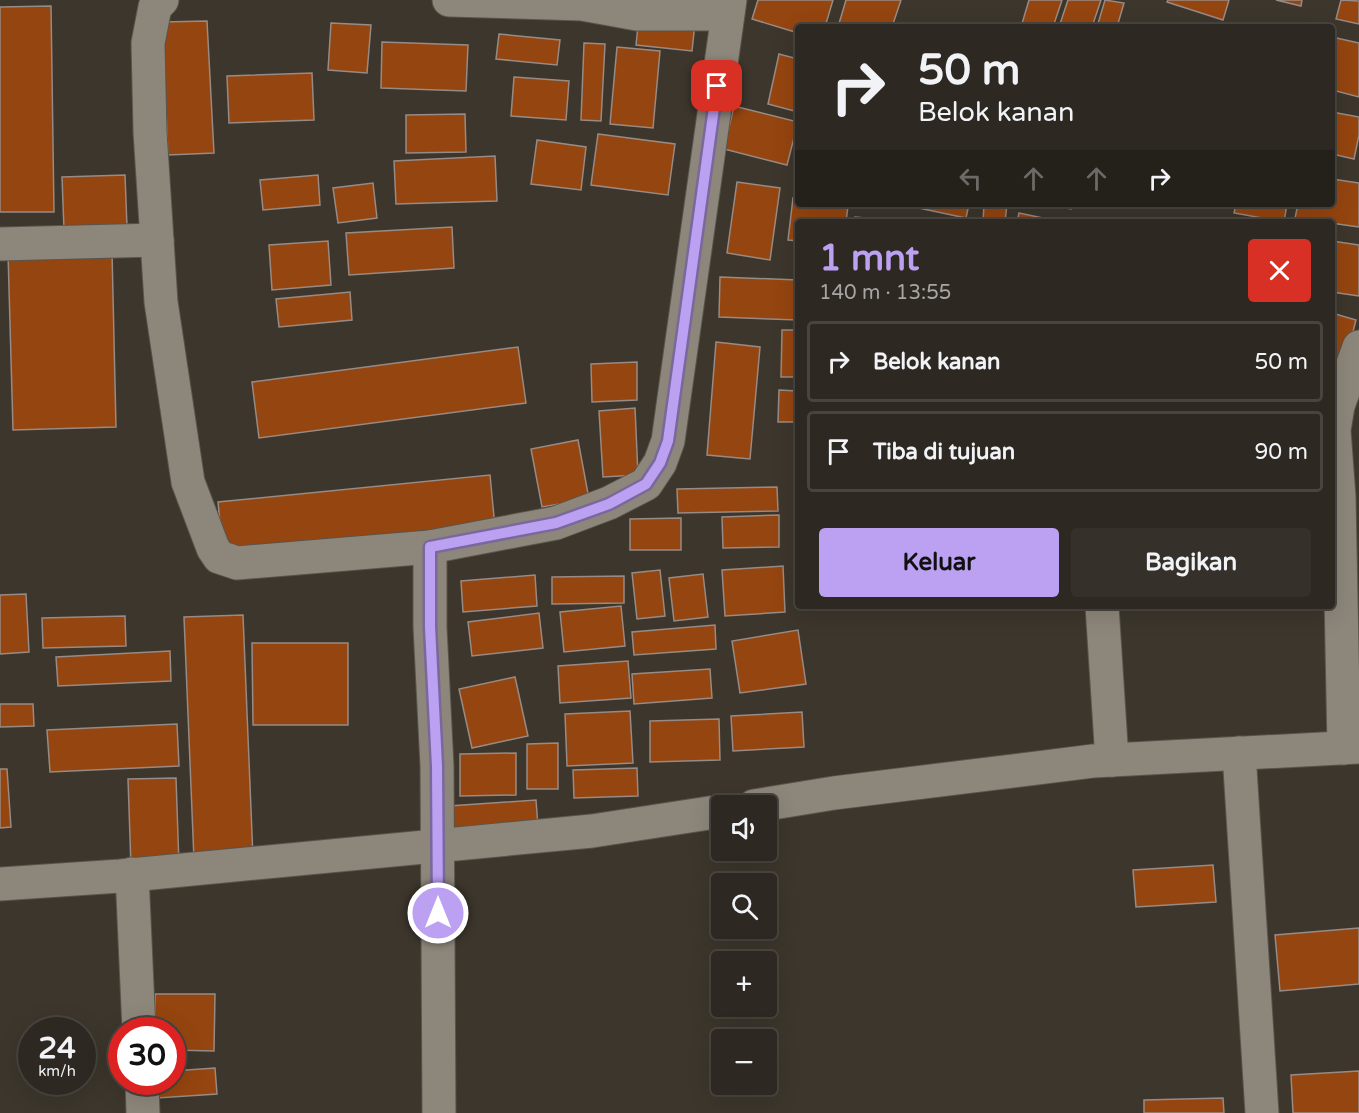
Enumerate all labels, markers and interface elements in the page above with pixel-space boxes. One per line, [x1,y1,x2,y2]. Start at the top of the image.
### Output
text: 50 m [918,45,1020,96]
icon: right [819,48,897,126]
pin [691,60,742,111]
icon: arrive [700,69,733,102]
text: Belok kanan [918,96,1074,129]
icon: left [954,162,987,195]
icon: ahead [1017,162,1050,195]
icon: ahead [1080,162,1113,195]
icon: right [1143,162,1176,195]
text: 1 mnt [819,237,919,280]
button: close [1248,239,1311,302]
text: 140 m · 13:55 [819,281,951,305]
icon: right [822,345,855,378]
text: Belok kanan [873,349,1000,375]
text: 50 m [1254,349,1308,375]
icon: arrive [822,435,855,468]
text: Tiba di tujuan [873,439,1015,465]
text: 90 m [1254,439,1308,465]
button: Keluar [819,528,1059,597]
button: Bagikan [1071,528,1311,597]
map controls [711,795,777,1095]
button: sound [711,795,777,861]
button: search [711,873,777,939]
position arrow [406,881,470,945]
button: + [711,951,777,1017]
speed limit sign: 30 [108,1017,186,1095]
button: − [711,1029,777,1095]
text: 24 [38,1030,76,1067]
text: km/h [38,1062,76,1080]

